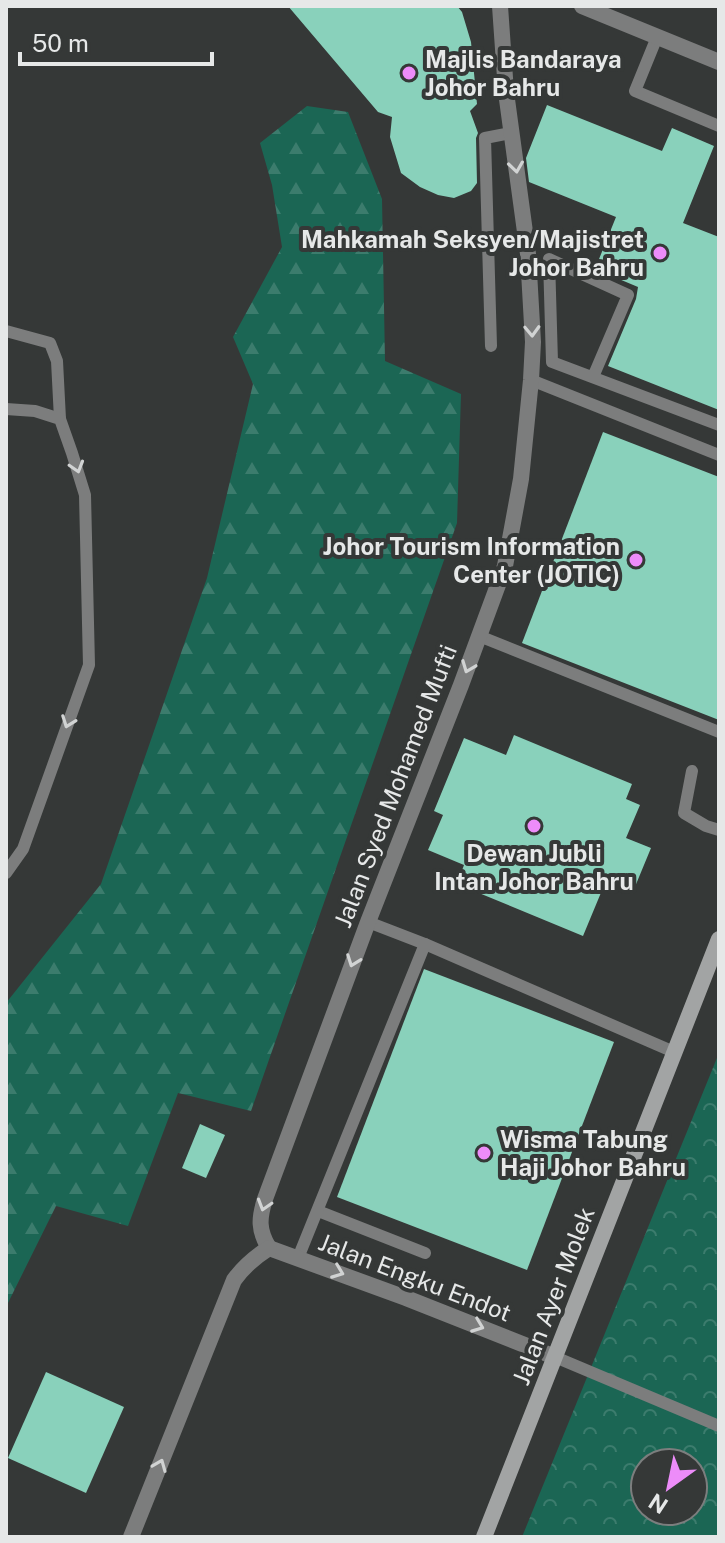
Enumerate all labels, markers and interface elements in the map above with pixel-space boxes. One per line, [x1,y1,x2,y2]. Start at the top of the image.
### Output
scale bar [20,16,212,66]
text: 50 m [32,29,89,57]
place label: Majlis Bandaraya Johor Bahru [425,45,622,101]
marker: Majlis Bandaraya Johor Bahru [400,64,418,82]
one-way arrow [507,160,524,174]
place label: Mahkamah Seksyen/Majistret Johor Bahru [301,225,644,281]
marker: Mahkamah Seksyen/Majistret Johor Bahru [651,244,669,262]
one-way arrow [524,325,541,338]
one-way arrow [68,460,84,474]
place label: Johor Tourism Information Center (JOTIC) [323,532,620,588]
marker: Johor Tourism Information Center (JOTIC) [627,551,645,569]
street label: Jalan Syed Mohamed Mufti [328,641,462,931]
one-way arrow [461,659,478,673]
one-way arrow [61,715,78,729]
marker: Dewan Jubli Intan Johor Bahru [525,817,543,835]
place label: Dewan Jubli Intan Johor Bahru [434,839,634,895]
one-way arrow [347,953,363,967]
place label: Wisma Tabung Haji Johor Bahru [500,1125,686,1181]
marker: Wisma Tabung Haji Johor Bahru [475,1144,493,1162]
one-way arrow [257,1198,273,1212]
street label: Jalan Ayer Molek [506,1203,600,1389]
street label: Jalan Engku Endot [315,1227,515,1327]
one-way arrow [330,1263,344,1279]
one-way arrow [470,1317,484,1333]
north arrow [629,1447,709,1527]
one-way arrow [150,1459,166,1473]
text: N [644,1488,672,1519]

